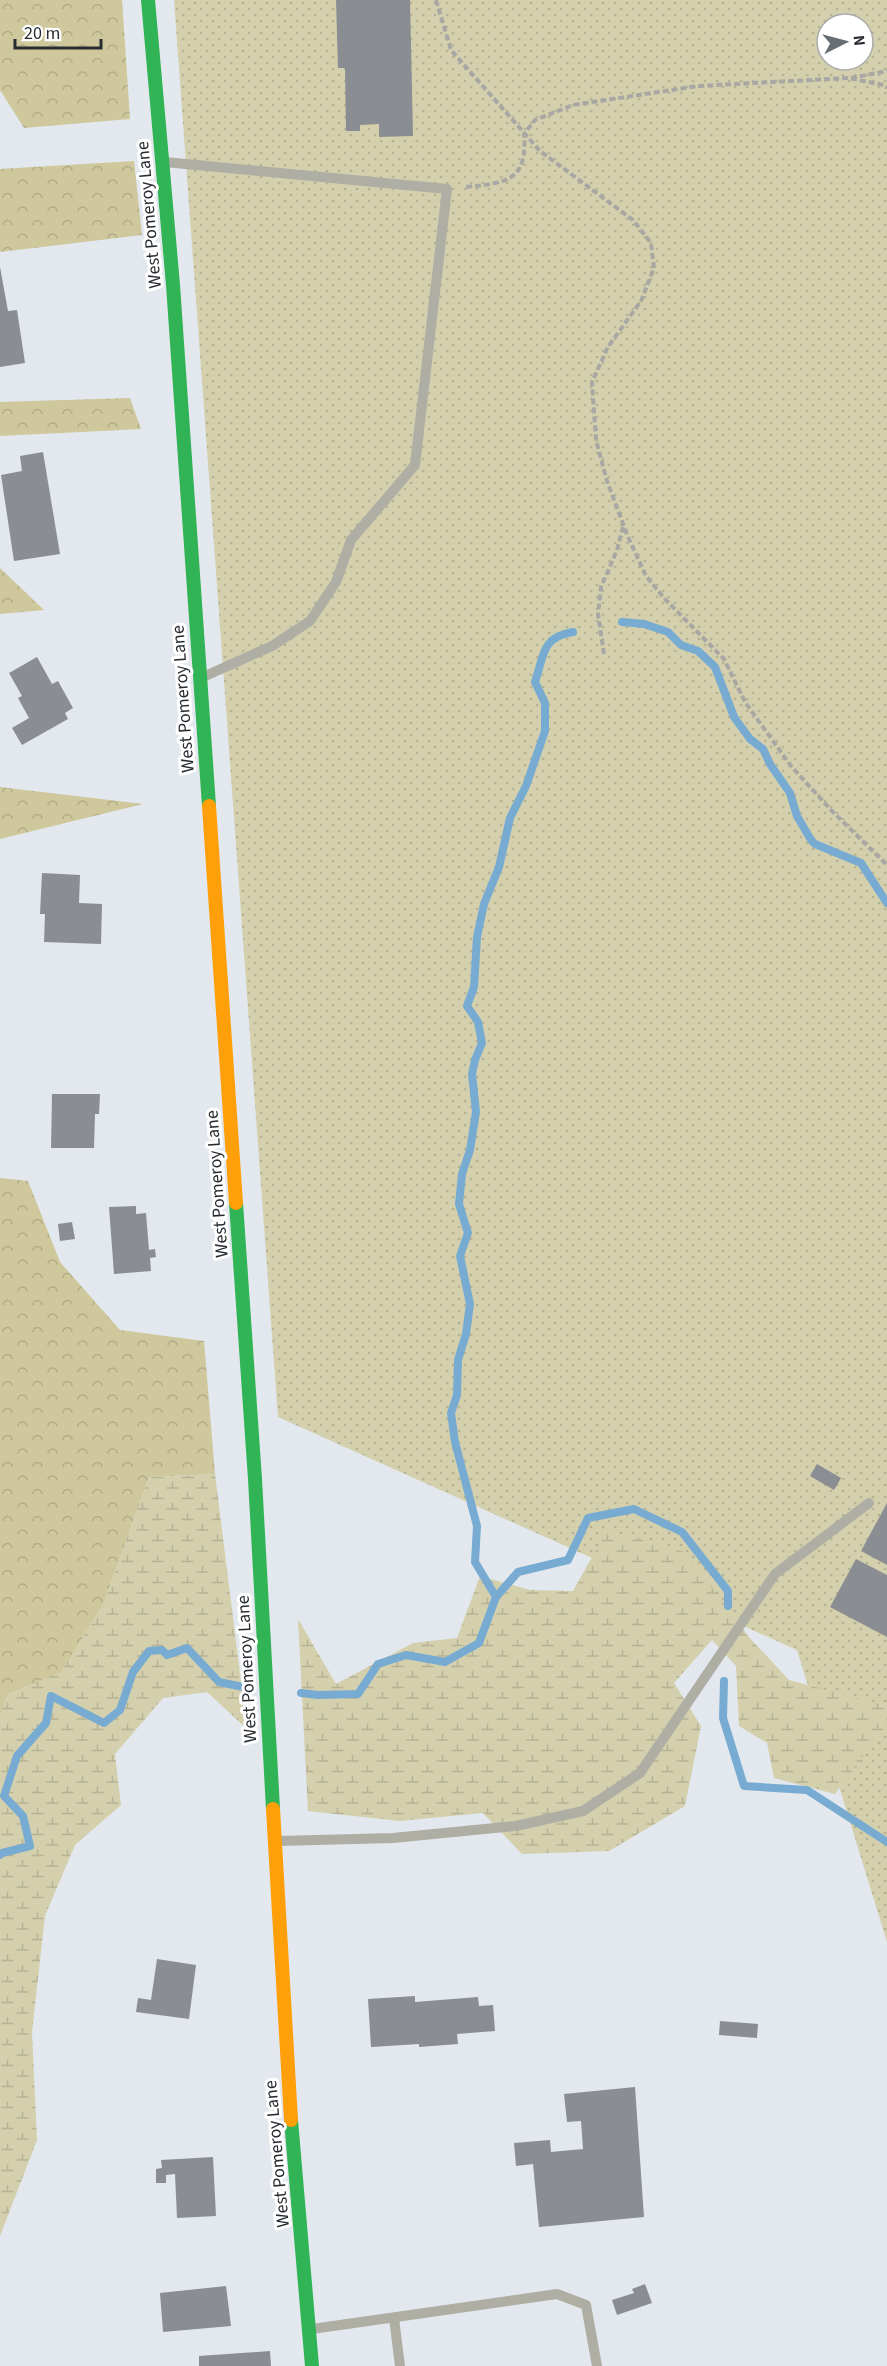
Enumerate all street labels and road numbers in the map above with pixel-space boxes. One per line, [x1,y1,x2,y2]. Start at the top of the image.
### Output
street label: West Pomeroy Lane [130,140,168,290]
street label: West Pomeroy Lane [165,624,201,774]
street label: West Pomeroy Lane [199,1109,235,1259]
street label: West Pomeroy Lane [231,1595,263,1743]
street label: West Pomeroy Lane [258,2079,296,2229]

